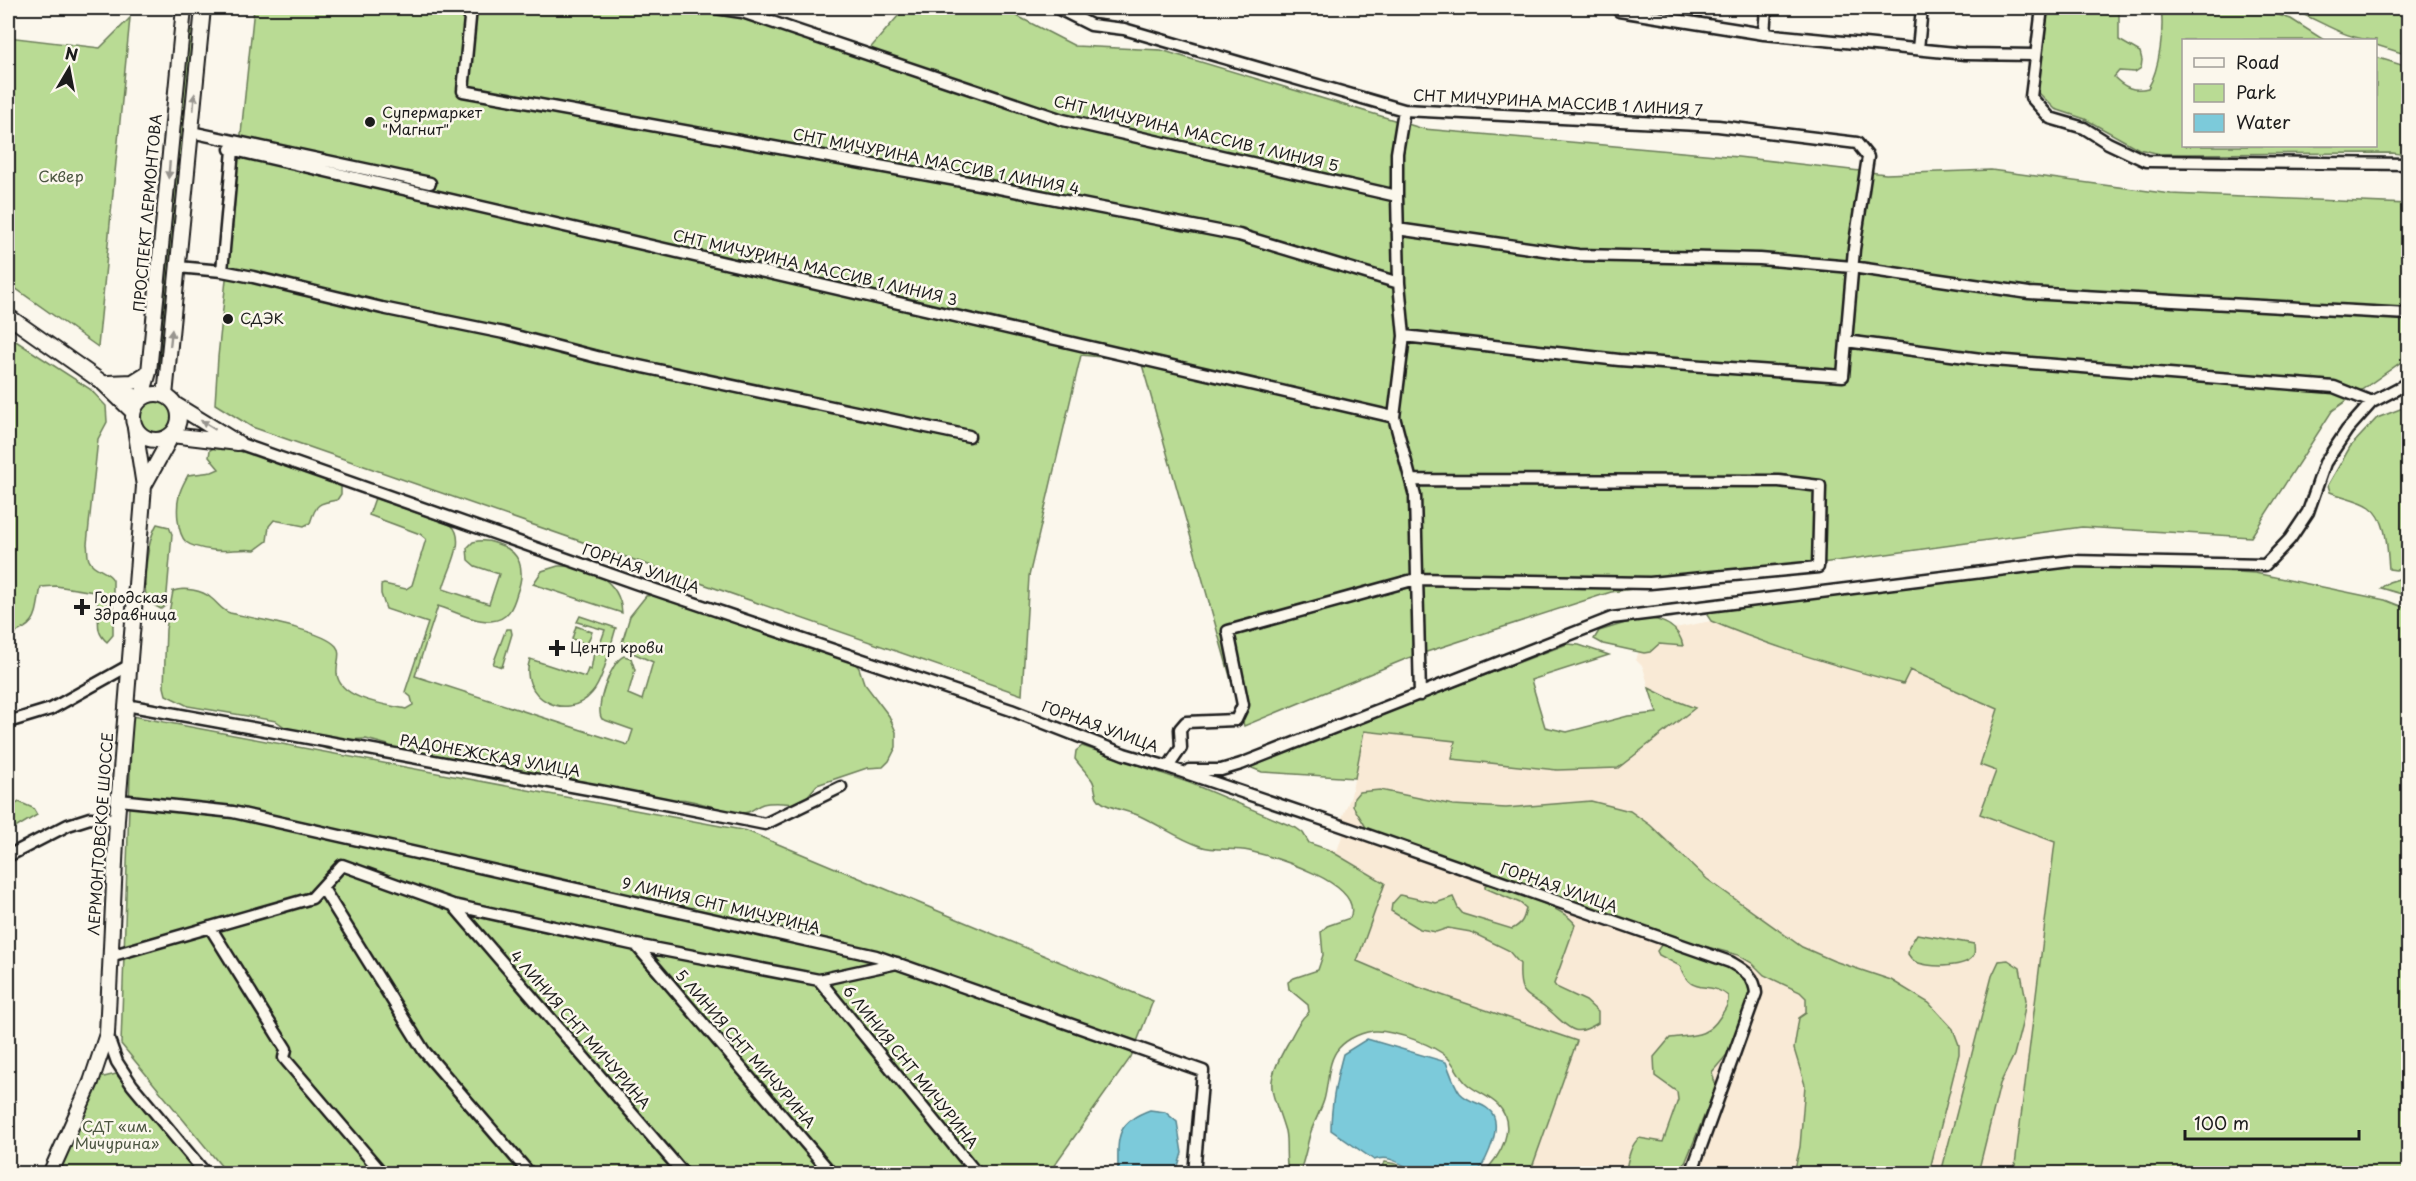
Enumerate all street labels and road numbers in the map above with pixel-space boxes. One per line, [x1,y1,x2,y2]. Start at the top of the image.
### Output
street label: СНТ МИЧУРИНА МАССИВ 1 ЛИНИЯ 7 [1413,82,1704,121]
street label: СНТ МИЧУРИНА МАССИВ 1 ЛИНИЯ 5 [1052,89,1341,177]
street label: ПРОСПЕКТ ЛЕРМОНТОВА [126,113,167,313]
street label: СНТ МИЧУРИНА МАССИВ 1 ЛИНИЯ 4 [791,121,1082,200]
street label: СНТ МИЧУРИНА МАССИВ 1 ЛИНИЯ 3 [671,223,960,311]
street label: ГОРНАЯ УЛИЦА [580,537,703,598]
street label: ГОРНАЯ УЛИЦА [1039,694,1162,757]
street label: РАДОНЕЖСКАЯ УЛИЦА [398,727,582,782]
street label: ЛЕРМОНТОВСКОЕ ШОССЕ [81,732,118,936]
street label: ГОРНАЯ УЛИЦА [1498,856,1621,917]
street label: 9 ЛИНИЯ СНТ МИЧУРИНА [620,871,823,939]
street label: 4 ЛИНИЯ СНТ МИЧУРИНА [506,945,657,1113]
street label: 5 ЛИНИЯ СНТ МИЧУРИНА [671,964,822,1132]
street label: 6 ЛИНИЯ СНТ МИЧУРИНА [838,979,984,1153]

